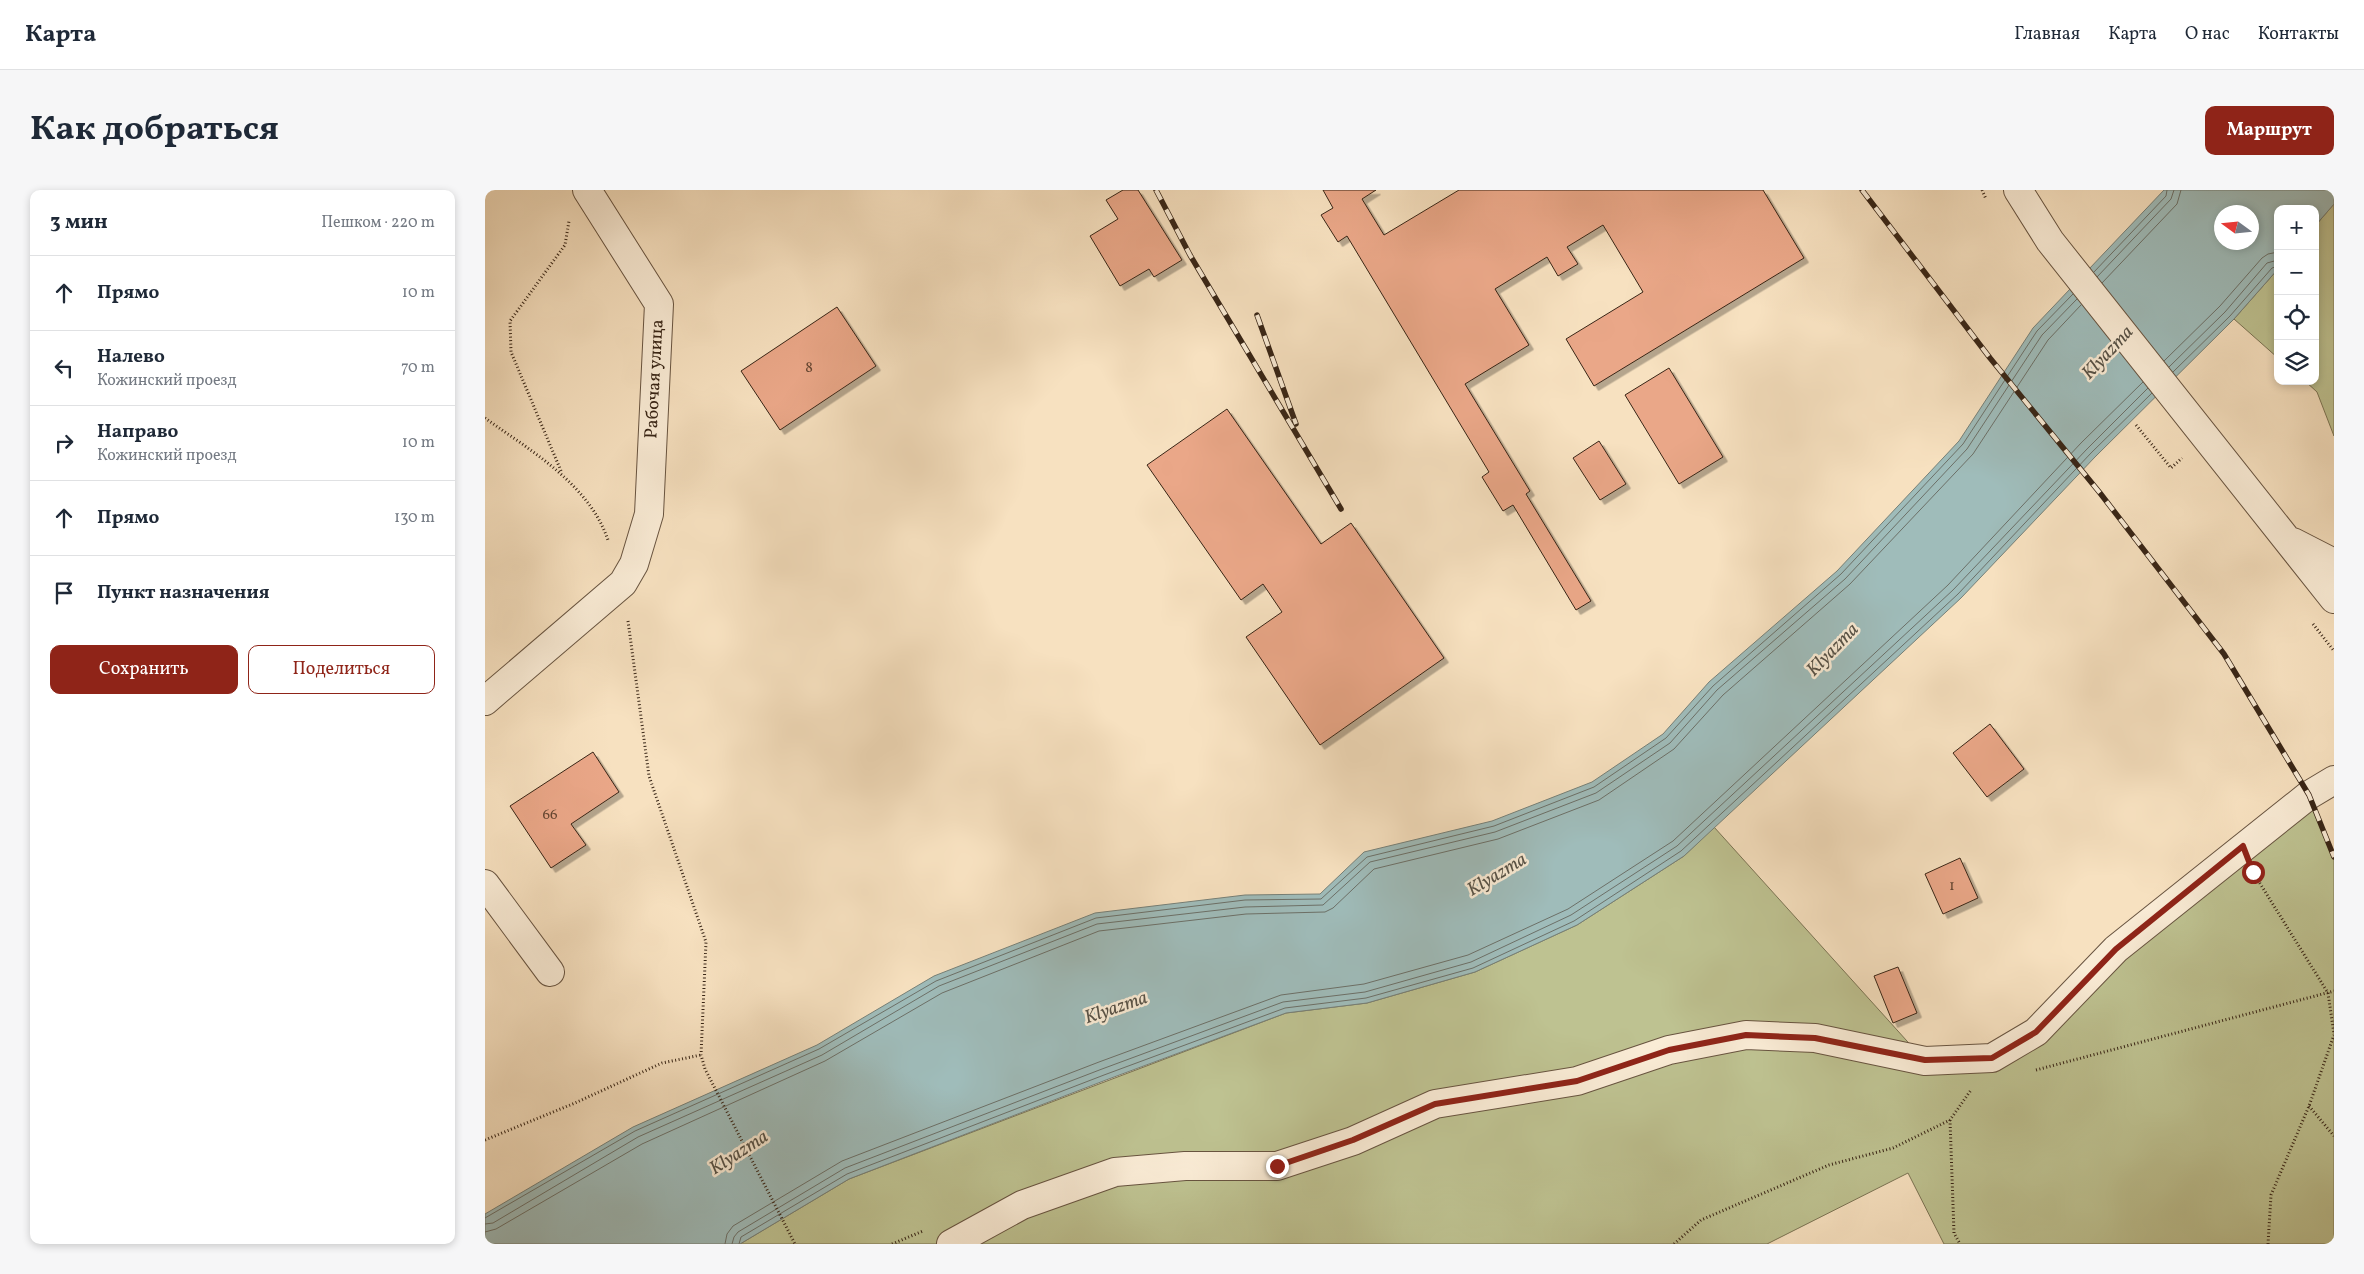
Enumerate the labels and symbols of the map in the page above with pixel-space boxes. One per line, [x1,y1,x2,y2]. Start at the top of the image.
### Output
north arrow [2214,205,2259,250]
street label: Рабочая улица [639,319,671,439]
water label: Klyazma [2076,320,2140,386]
house number: 8 [805,358,813,379]
water label: Klyazma [1801,617,1865,683]
house number: 66 [542,805,558,826]
water label: Klyazma [1462,847,1532,903]
route start [2242,861,2265,884]
house number: 1 [1949,876,1955,897]
water label: Klyazma [1081,985,1151,1031]
water label: Klyazma [704,1124,774,1182]
route end [1266,1155,1289,1178]

